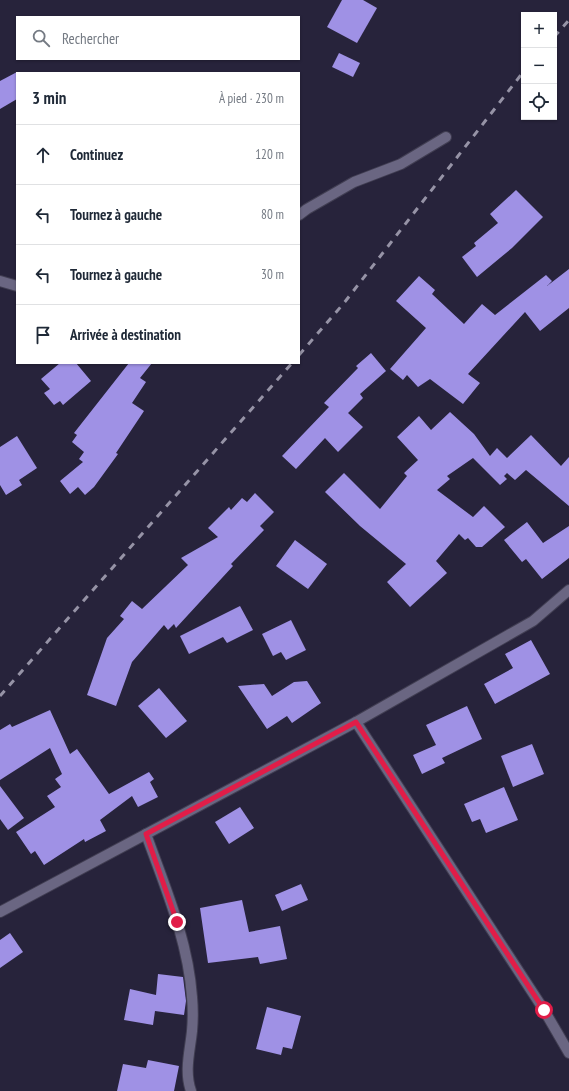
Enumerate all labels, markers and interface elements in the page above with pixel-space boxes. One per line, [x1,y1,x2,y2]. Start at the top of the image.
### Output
map controls [521,12,557,120]
button: + [521,12,557,48]
search box [16,16,300,60]
icon: search [30,27,52,49]
text: Rechercher [62,29,119,48]
button: − [521,48,557,84]
button: locate [521,84,557,120]
text: 3 min [32,87,66,109]
text: À pied · 230 m [219,90,284,107]
icon: ahead [32,144,54,166]
text: Continuez [70,145,123,164]
text: 120 m [255,146,284,163]
icon: left [32,204,54,226]
text: Tournez à gauche [70,205,162,224]
text: 80 m [261,206,284,223]
icon: left [32,264,54,286]
text: Tournez à gauche [70,265,162,284]
text: 30 m [261,266,284,283]
icon: arrive [32,324,54,346]
text: Arrivée à destination [70,325,181,344]
route end [168,913,186,931]
route start [535,1001,553,1019]

